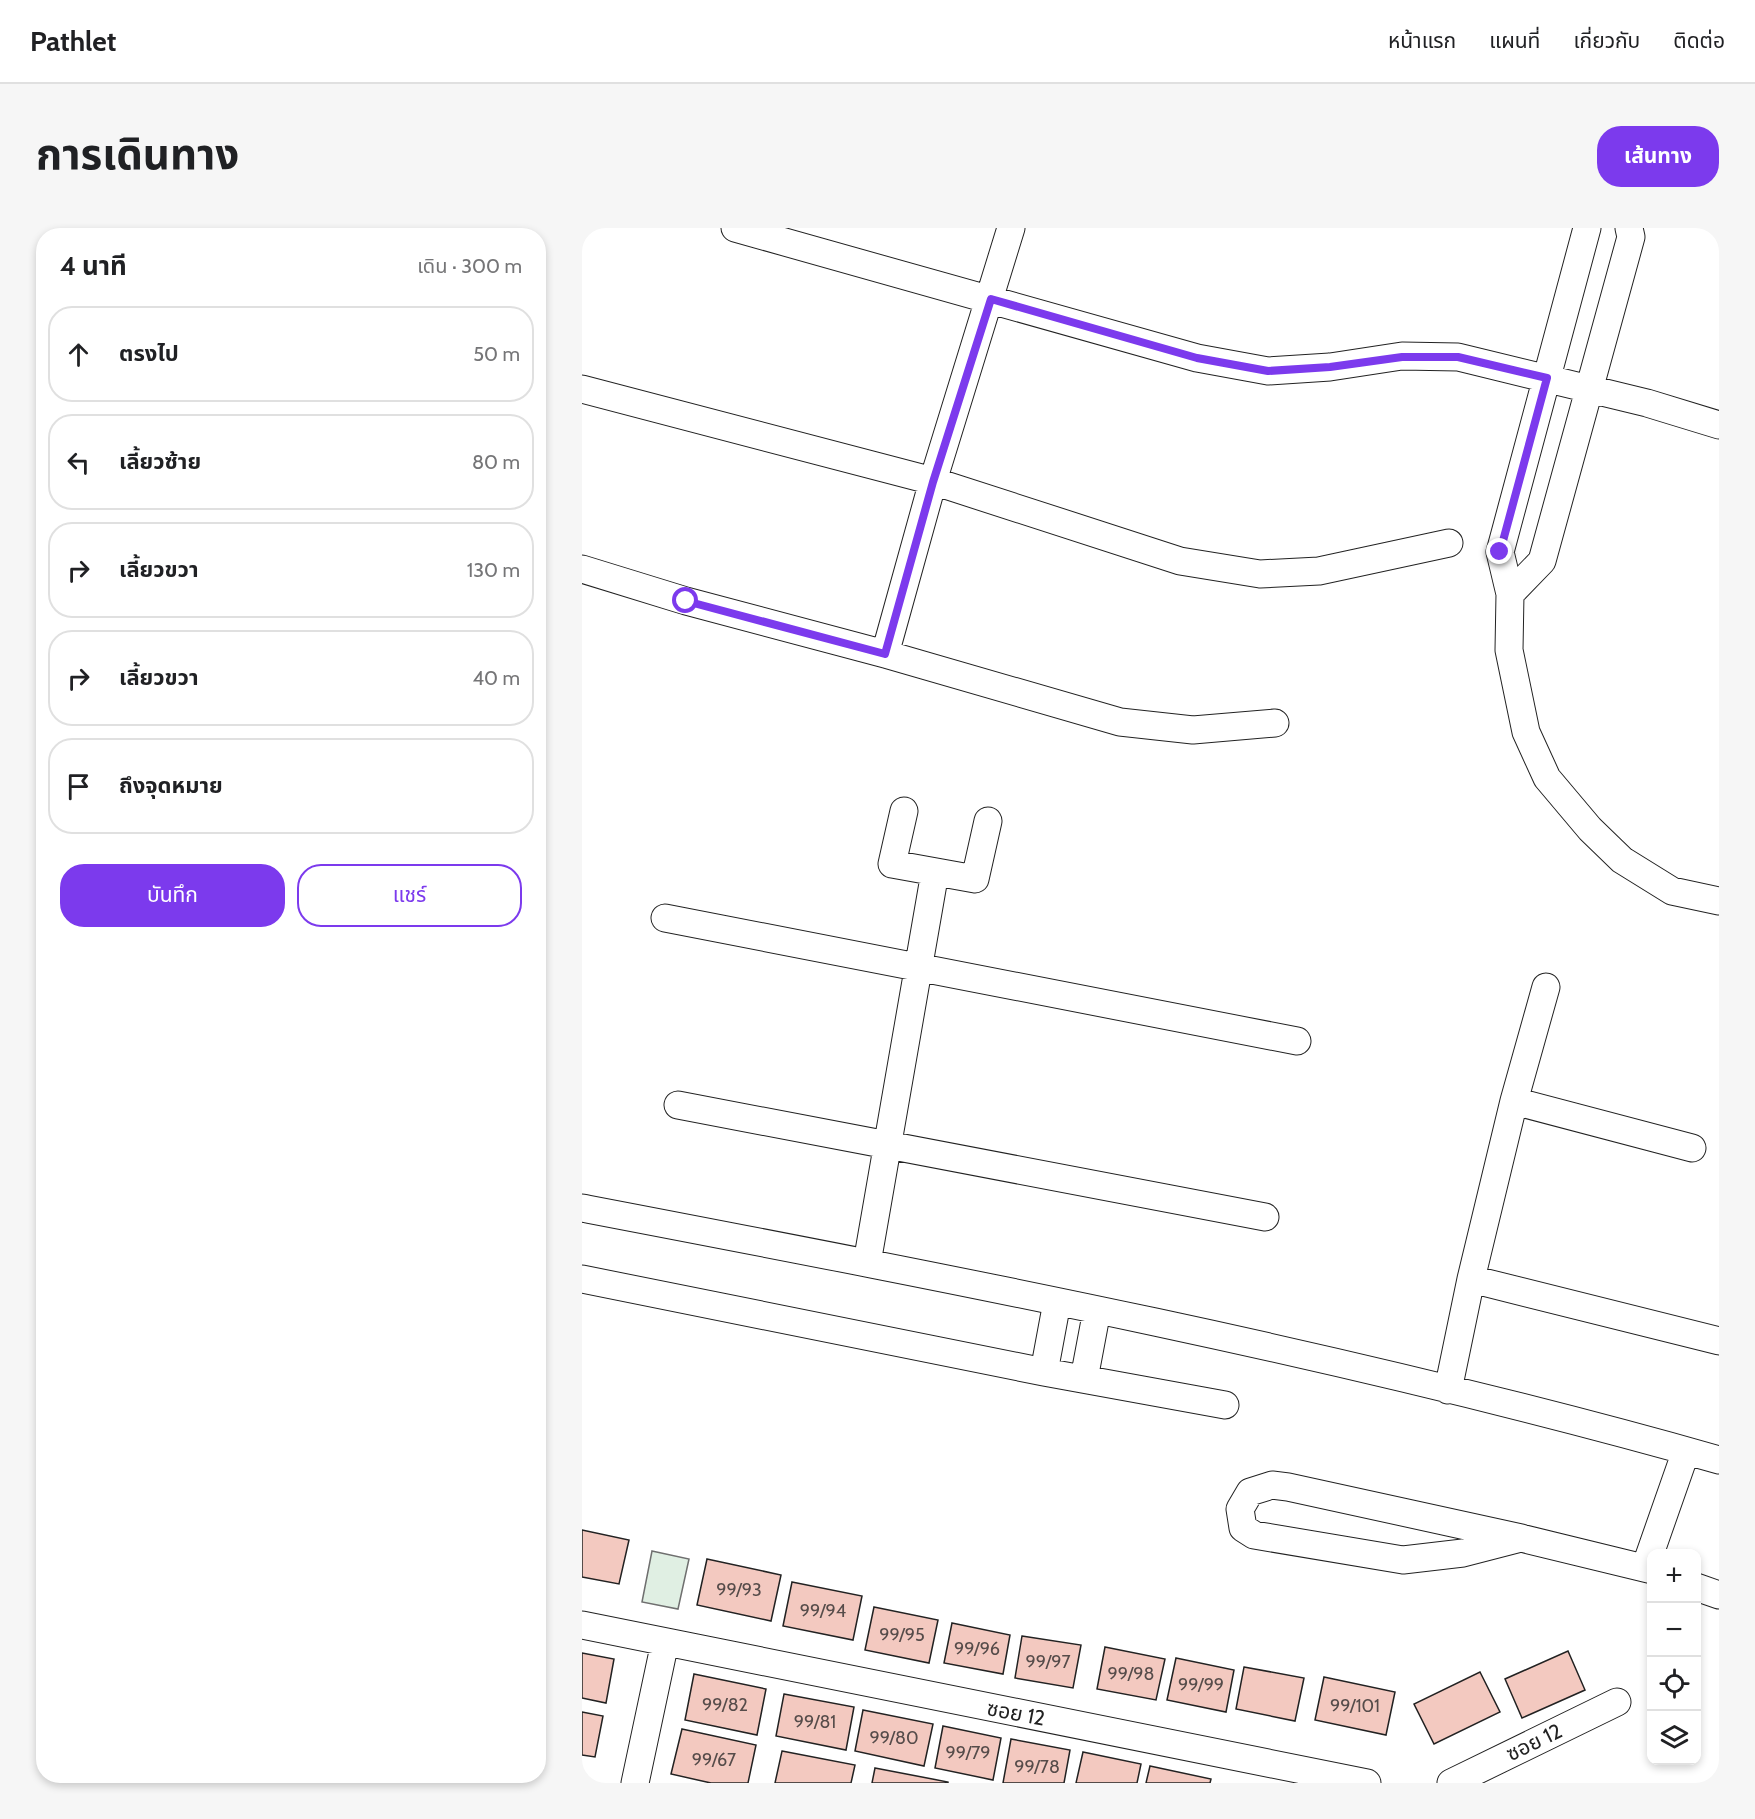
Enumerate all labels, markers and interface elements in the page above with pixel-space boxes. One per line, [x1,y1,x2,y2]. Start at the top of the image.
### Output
text: Pathlet [30,24,116,58]
text: หน้าแรก [1388,28,1456,53]
text: แผนที่ [1489,28,1540,53]
text: เกี่ยวกับ [1573,28,1640,53]
text: ติดต่อ [1673,28,1725,53]
button: เส้นทาง [1597,126,1719,187]
text: การเดินทาง [36,128,239,180]
text: 4 นาที [60,250,127,282]
text: เดิน · 300 m [417,254,522,278]
icon: ahead [62,338,95,371]
text: ตรงไป [119,340,179,367]
text: 50 m [473,342,520,366]
icon: left [62,446,95,479]
text: เลี้ยวซ้าย [119,448,201,475]
text: 80 m [472,450,520,474]
route end [1486,538,1512,564]
icon: right [62,554,95,587]
text: เลี้ยวขวา [119,556,199,583]
text: 130 m [467,558,520,582]
route start [672,587,698,613]
icon: right [62,662,95,695]
text: เลี้ยวขวา [119,664,199,691]
text: 40 m [472,666,520,690]
icon: arrive [62,770,95,803]
text: ถึงจุดหมาย [119,772,223,799]
button: บันทึก [60,864,285,927]
button: แชร์ [297,864,522,927]
map controls [1647,1549,1701,1765]
button: + [1647,1549,1701,1603]
house number: 99/93 [716,1579,762,1601]
house number: 99/94 [800,1600,846,1622]
button: − [1647,1603,1701,1657]
house number: 99/95 [879,1624,925,1646]
house number: 99/96 [954,1638,1000,1660]
house number: 99/97 [1026,1651,1070,1673]
button: locate [1647,1657,1701,1711]
house number: 99/98 [1108,1663,1154,1685]
house number: 99/99 [1178,1674,1224,1696]
house number: 99/82 [702,1694,748,1716]
street label: ซอย 12 [985,1695,1047,1731]
house number: 99/101 [1330,1695,1380,1717]
house number: 99/81 [794,1711,836,1733]
button: layers [1647,1711,1701,1765]
street label: ซอย 12 [1502,1718,1566,1766]
house number: 99/80 [869,1727,919,1749]
house number: 99/79 [946,1742,990,1764]
house number: 99/67 [692,1749,736,1771]
house number: 99/78 [1014,1756,1060,1778]

